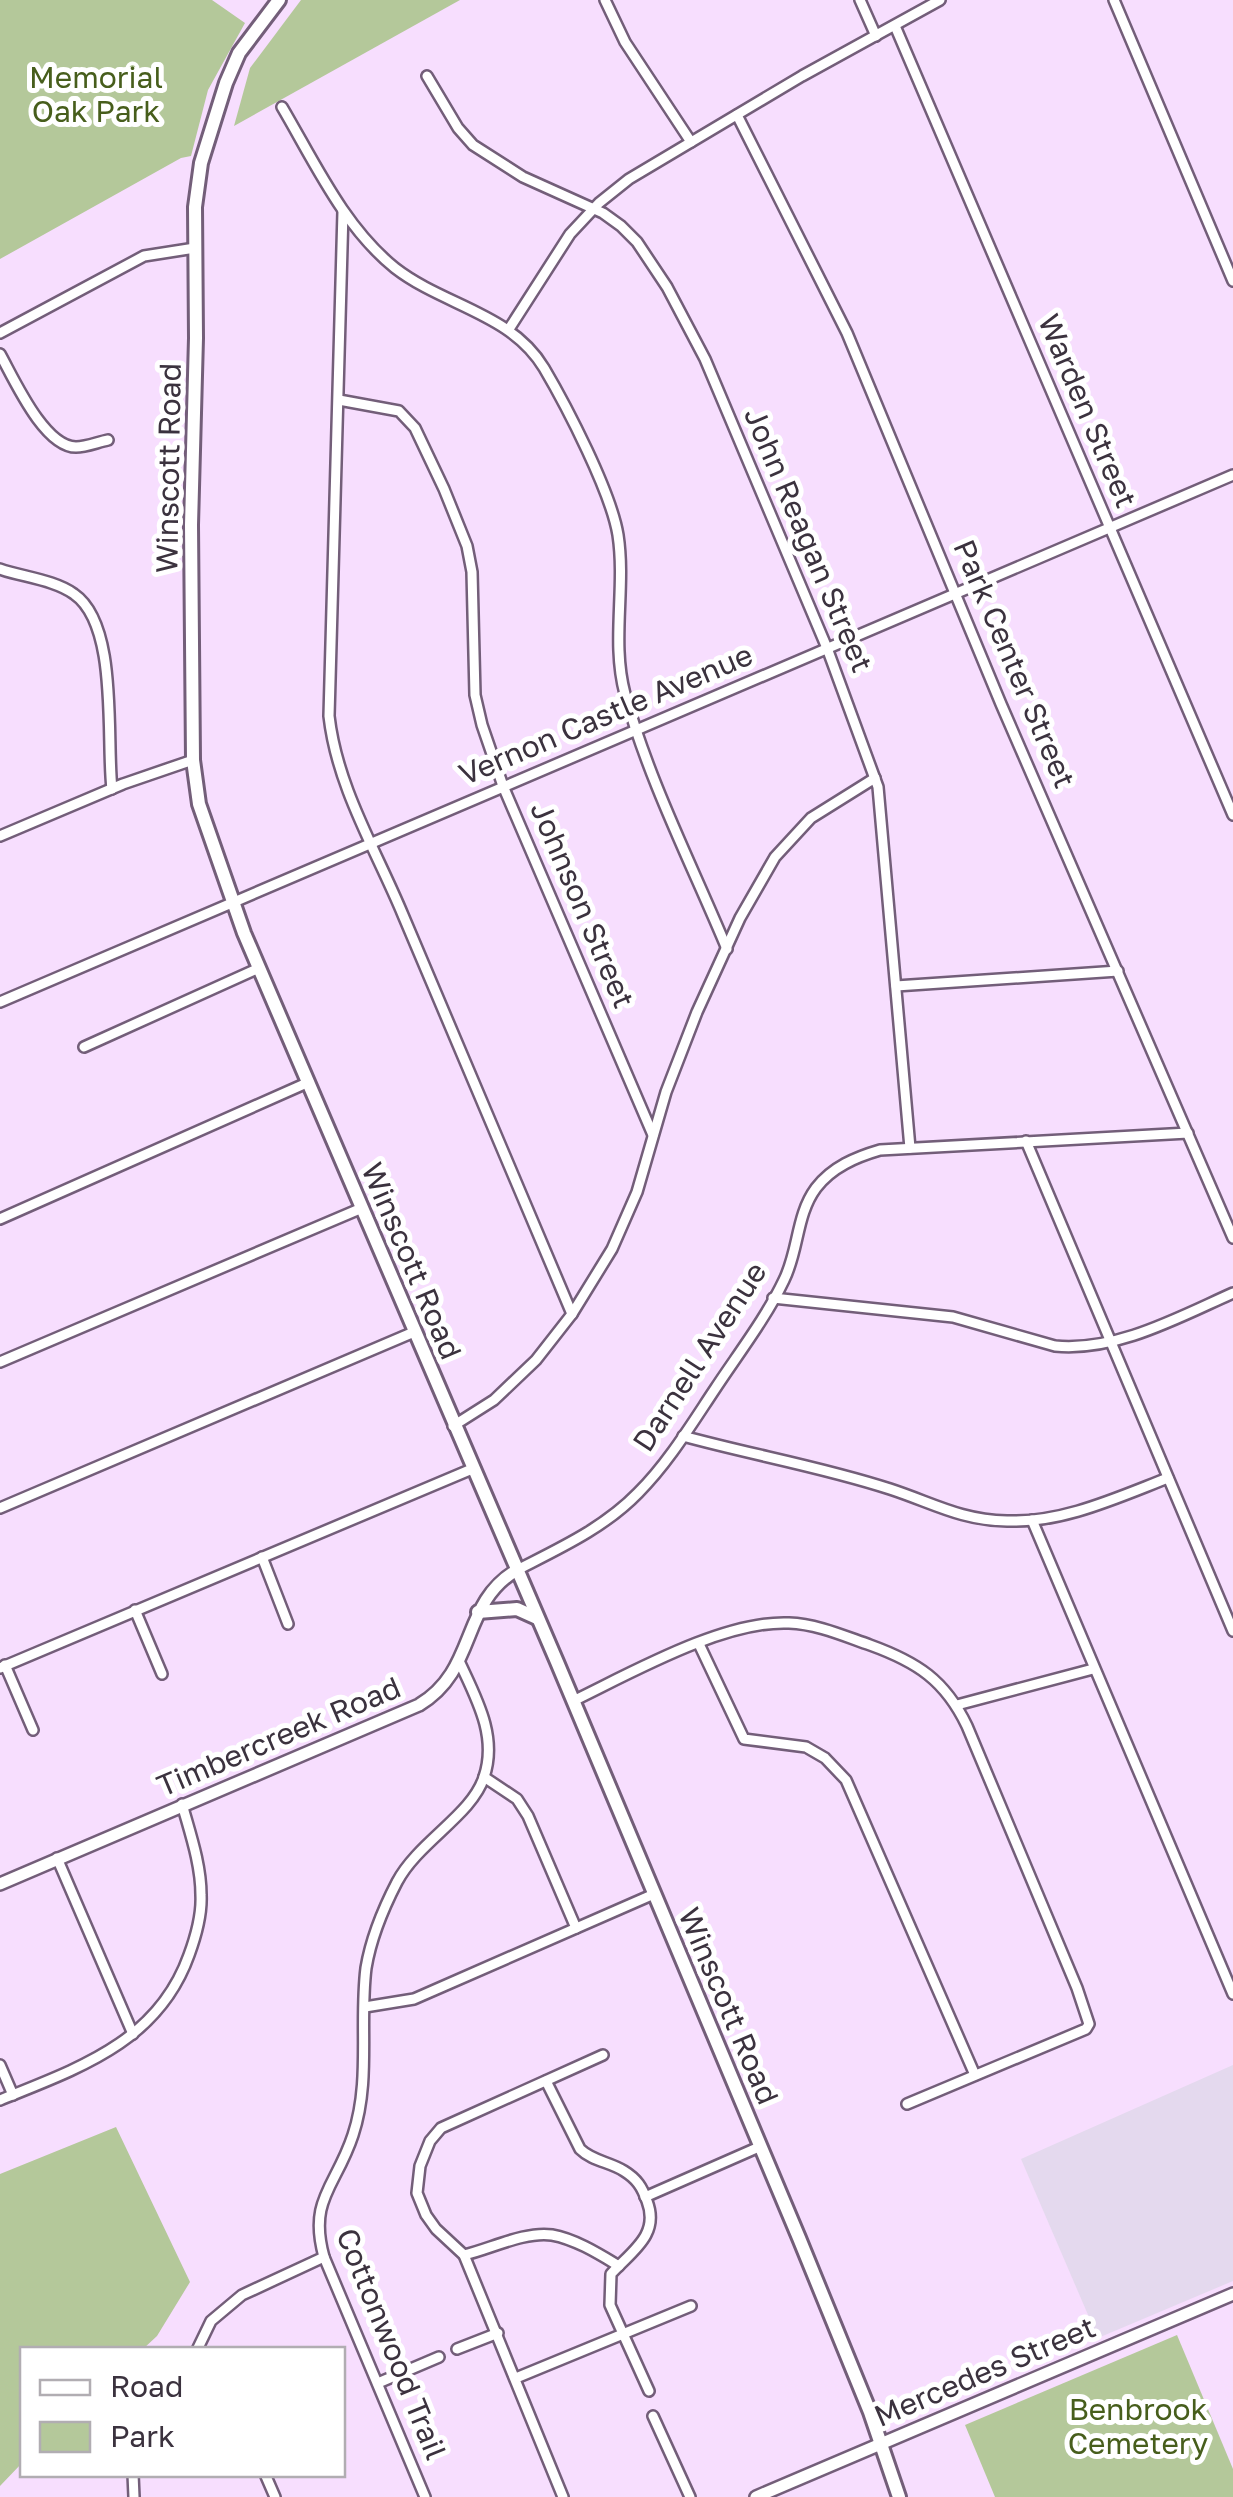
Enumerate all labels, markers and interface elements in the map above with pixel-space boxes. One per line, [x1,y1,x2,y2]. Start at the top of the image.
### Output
park label: Memorial Oak Park [29,59,163,129]
street label: Warden Street [1031,309,1145,513]
street label: Winscott Road [148,363,188,573]
street label: John Reagan Street [737,402,881,677]
street label: Park Center Street [946,534,1083,793]
street label: Vernon Castle Avenue [454,636,758,792]
street label: Johnson Street [523,796,643,1013]
street label: Winscott Road [354,1157,470,1364]
street label: Darnell Avenue [625,1255,774,1458]
street label: Timbercreek Road [151,1669,406,1804]
street label: Winscott Road [671,1902,787,2109]
street label: Cottonwood Trail [329,2223,455,2464]
street label: Mercedes Street [869,2308,1100,2434]
legend [20,2347,345,2477]
text: Road [110,2368,184,2404]
park label: Benbrook Cemetery [1068,2391,1208,2461]
text: Park [110,2418,175,2454]

